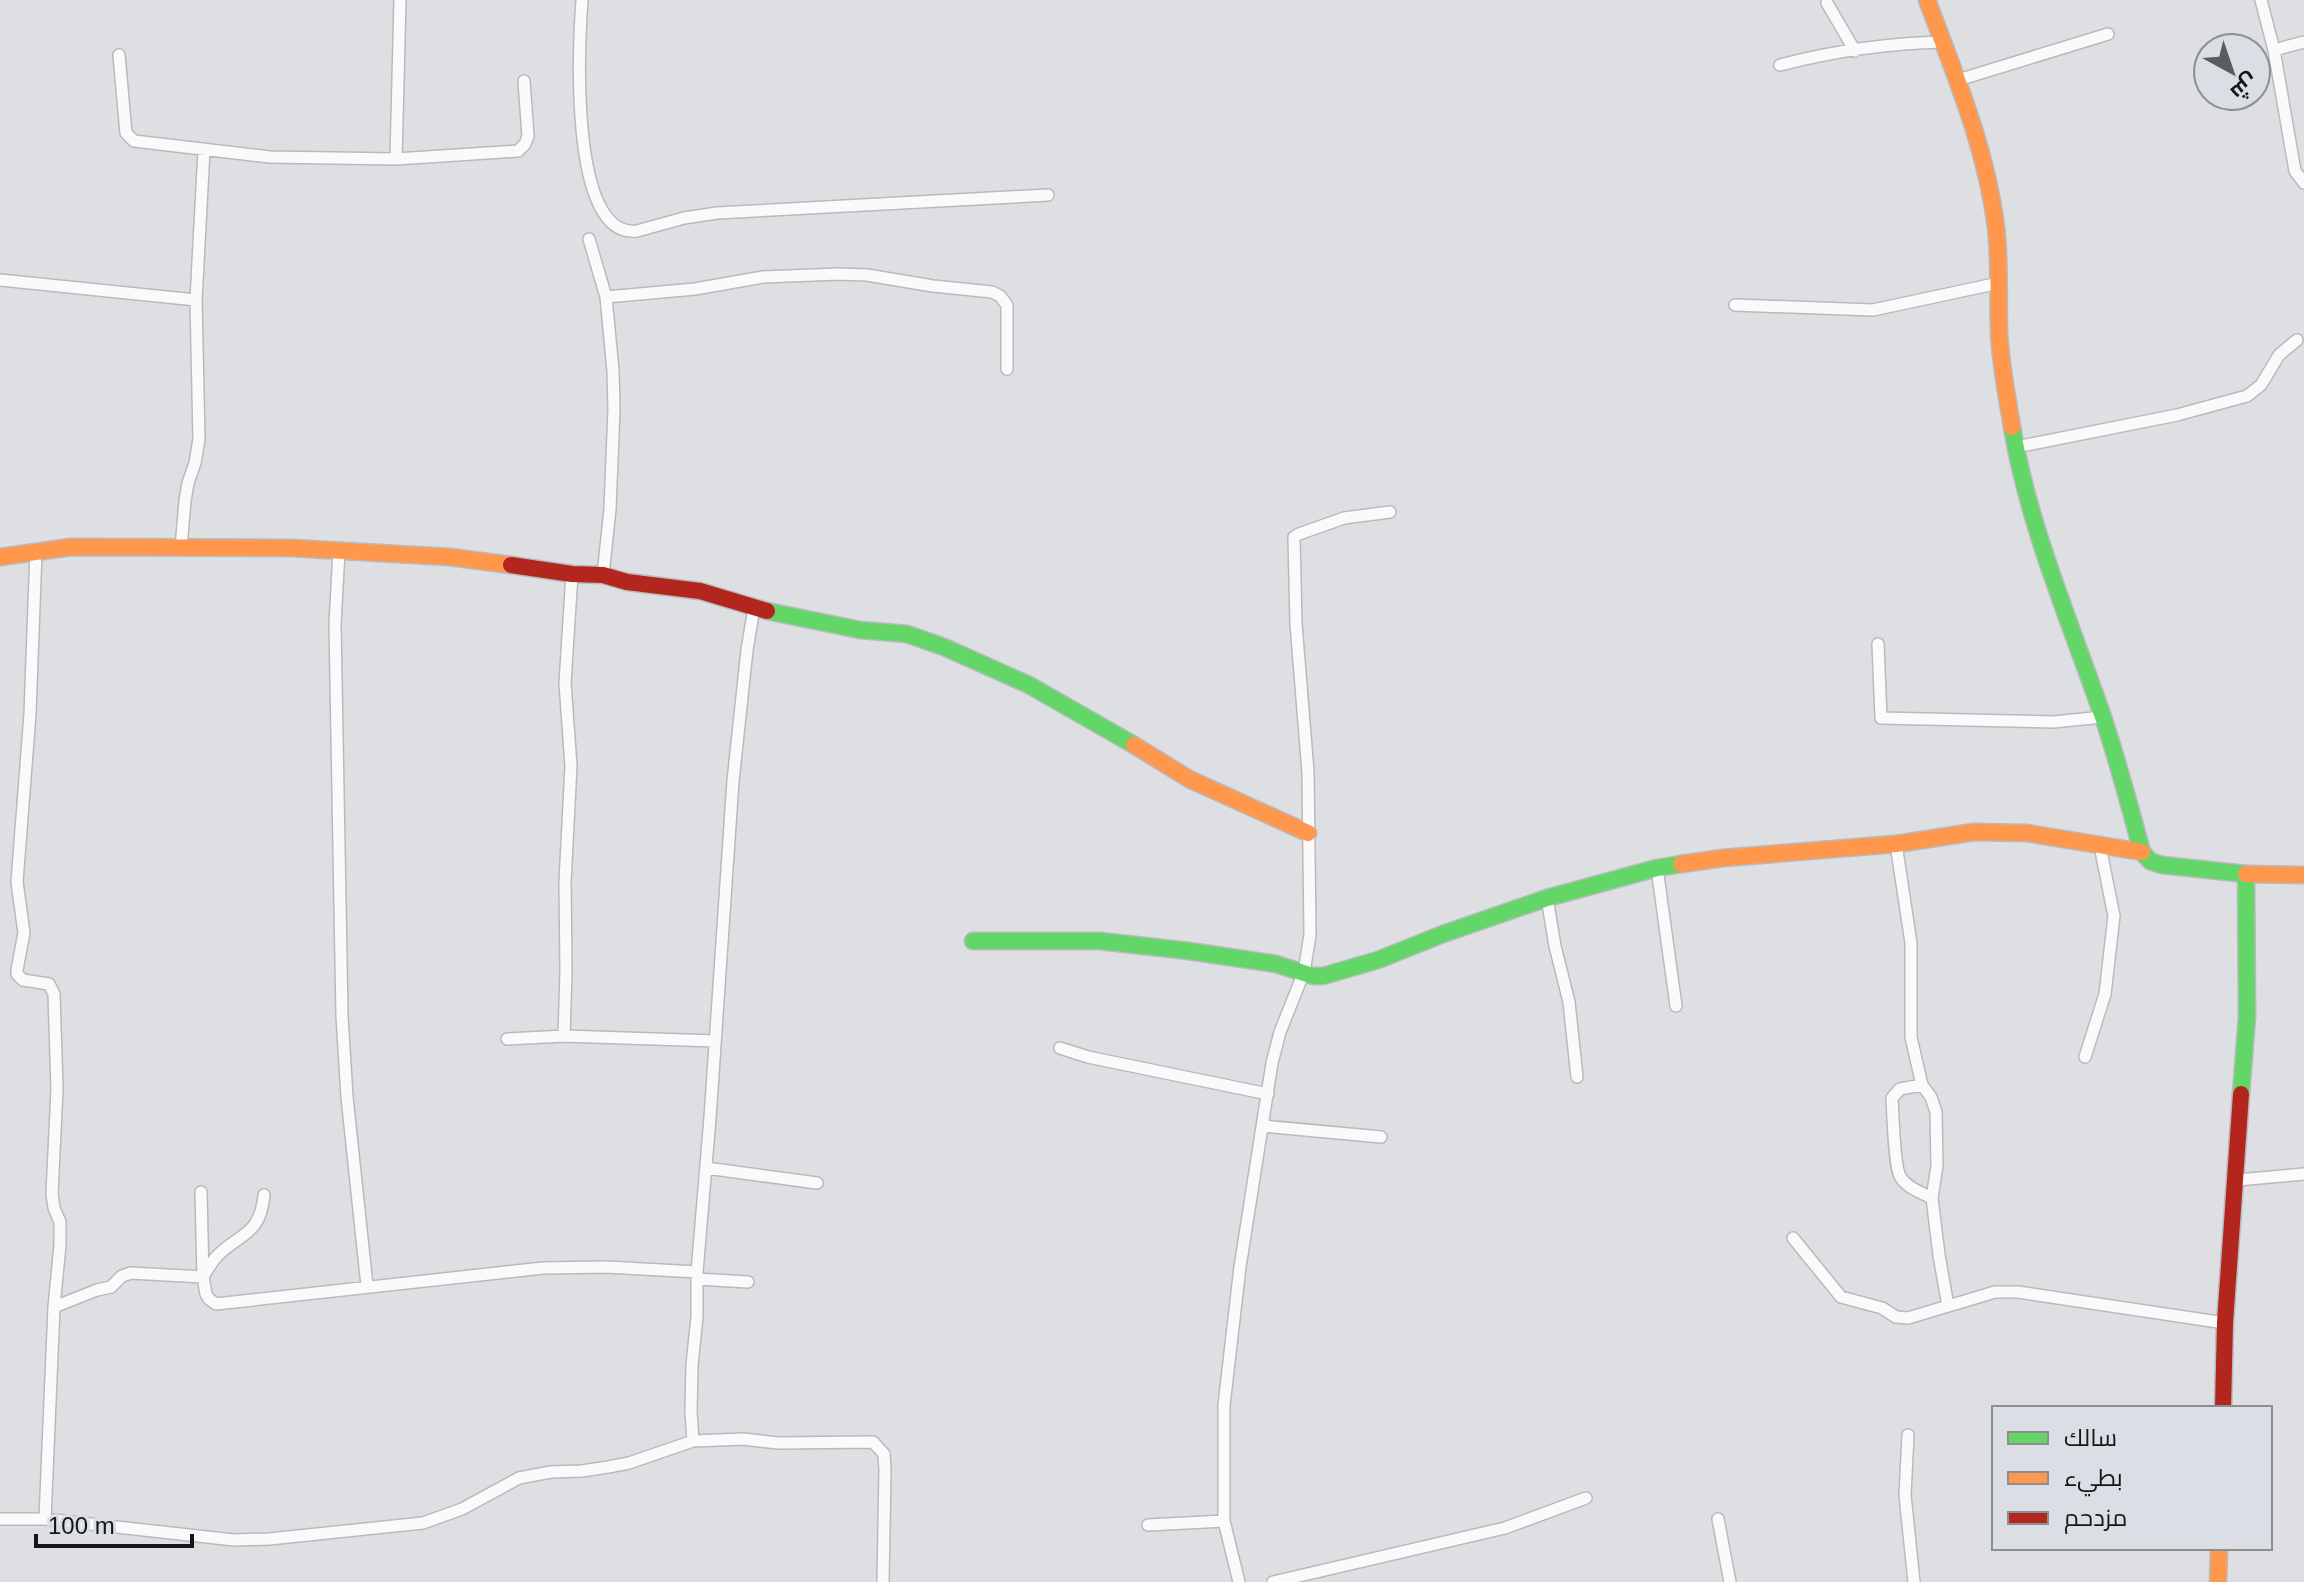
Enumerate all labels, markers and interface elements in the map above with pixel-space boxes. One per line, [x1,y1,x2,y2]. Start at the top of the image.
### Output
north arrow [2192,32,2272,112]
text: ش [2225,68,2263,106]
legend [1992,1406,2272,1550]
text: سالك [2064,1424,2117,1451]
text: بطيء [2064,1464,2123,1497]
scale bar [36,1498,192,1548]
text: مزدحم [2064,1504,2127,1534]
text: 100 m [48,1512,115,1539]

